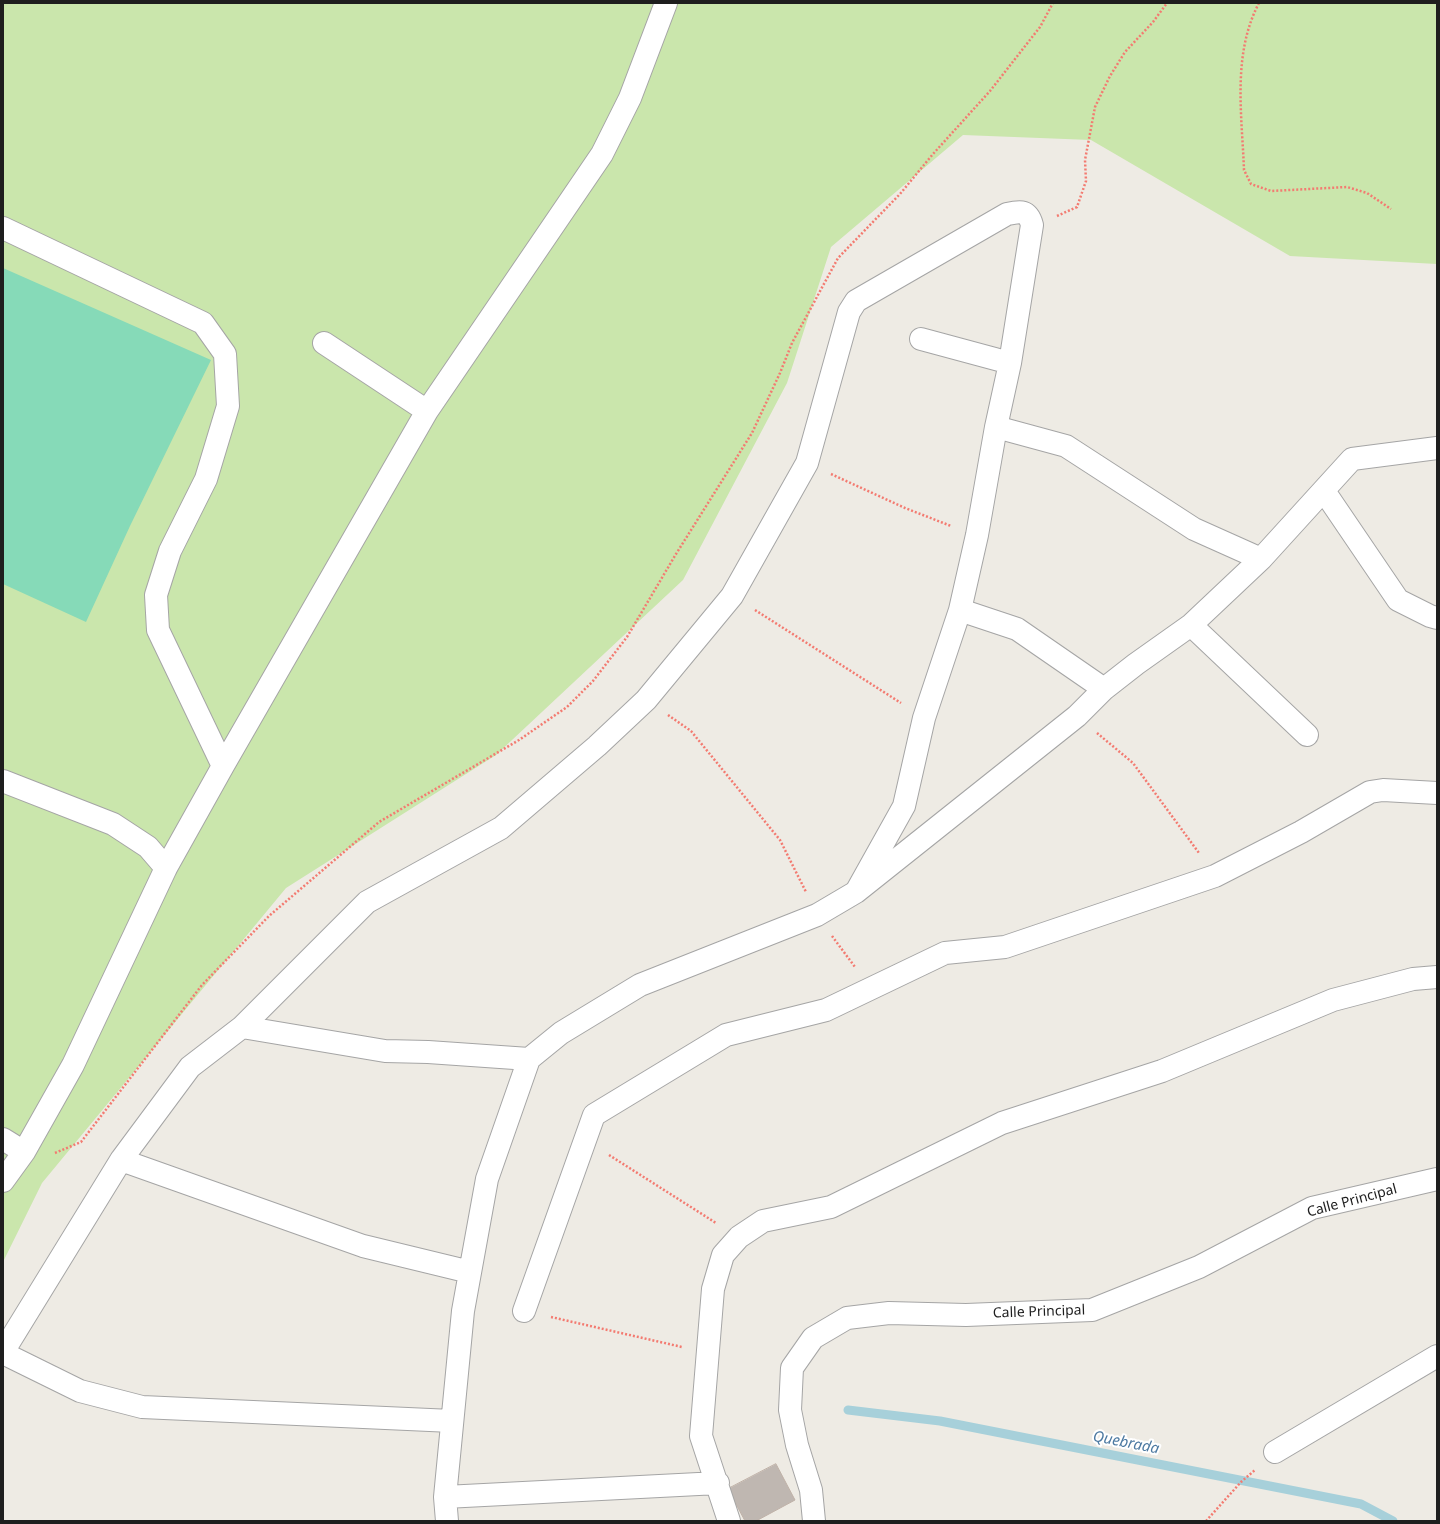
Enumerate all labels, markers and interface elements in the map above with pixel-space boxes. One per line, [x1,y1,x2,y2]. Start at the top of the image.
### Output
street label: Calle Principal [1305,1181,1399,1221]
street label: Calle Principal [993,1302,1085,1322]
water label: Quebrada [1091,1428,1161,1458]

